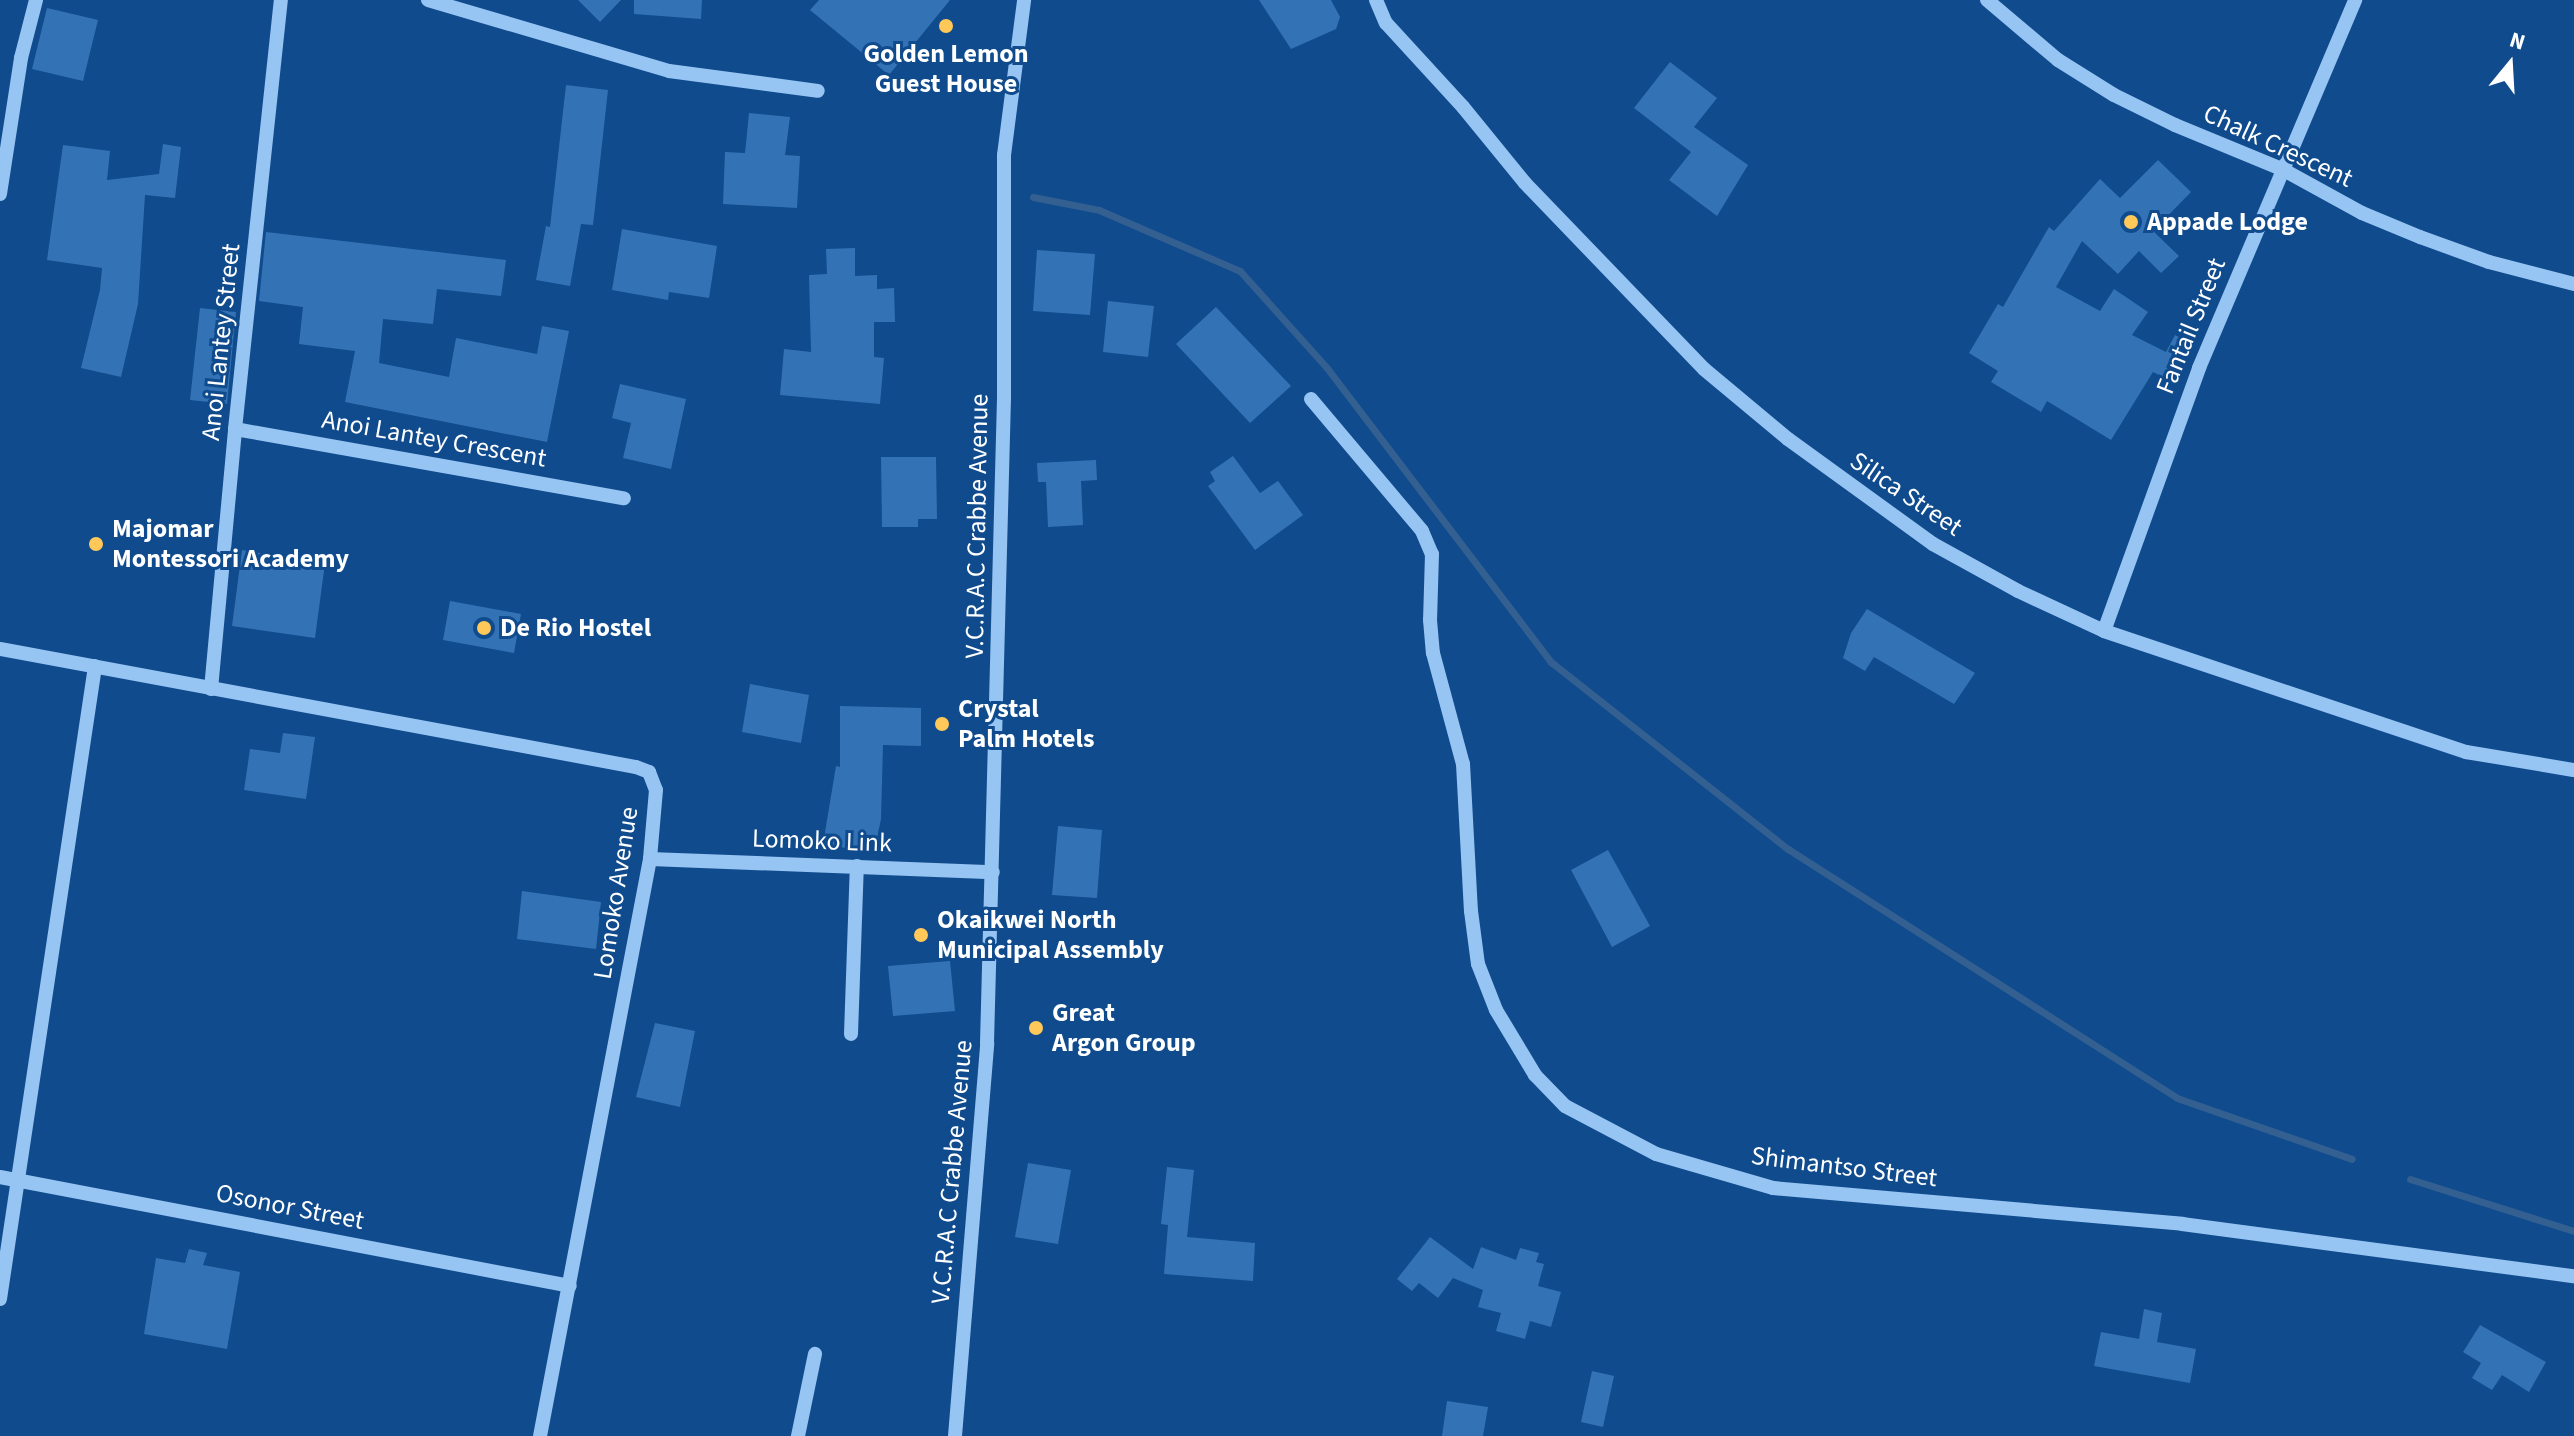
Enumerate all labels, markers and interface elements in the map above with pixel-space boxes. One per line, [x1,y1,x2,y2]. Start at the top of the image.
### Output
marker: Golden Lemon Guest House [937,17,955,35]
north arrow [2470,24,2550,104]
text: N [2506,24,2529,59]
place label: Golden Lemon Guest House [863,38,1029,100]
street label: Chalk Crescent [2198,98,2358,194]
place label: Appade Lodge [2147,206,2308,238]
marker: Appade Lodge [2122,213,2140,231]
street label: Anoi Lantey Street [195,242,247,442]
street label: Fantail Street [2150,253,2232,399]
street label: V.C.R.A.C Crabbe Avenue [959,393,995,659]
street label: Anoi Lantey Crescent [319,404,549,474]
street label: Silica Street [1844,445,1968,543]
place label: Majomar Montessori Academy [112,513,349,574]
marker: Majomar Montessori Academy [87,535,105,553]
place label: De Rio Hostel [500,612,651,644]
marker: De Rio Hostel [475,619,493,637]
place label: Crystal Palm Hotels [958,693,1094,754]
marker: Crystal Palm Hotels [933,715,951,733]
street label: Lomoko Avenue [587,805,645,981]
street label: Lomoko Link [752,823,892,859]
place label: Okaikwei North Municipal Assembly [937,904,1164,966]
marker: Okaikwei North Municipal Assembly [912,926,930,944]
place label: Great Argon Group [1052,997,1196,1058]
marker: Great Argon Group [1027,1019,1045,1037]
street label: V.C.R.A.C Crabbe Avenue [925,1039,979,1305]
street label: Shimantso Street [1749,1140,1939,1194]
street label: Osonor Street [213,1177,367,1237]

